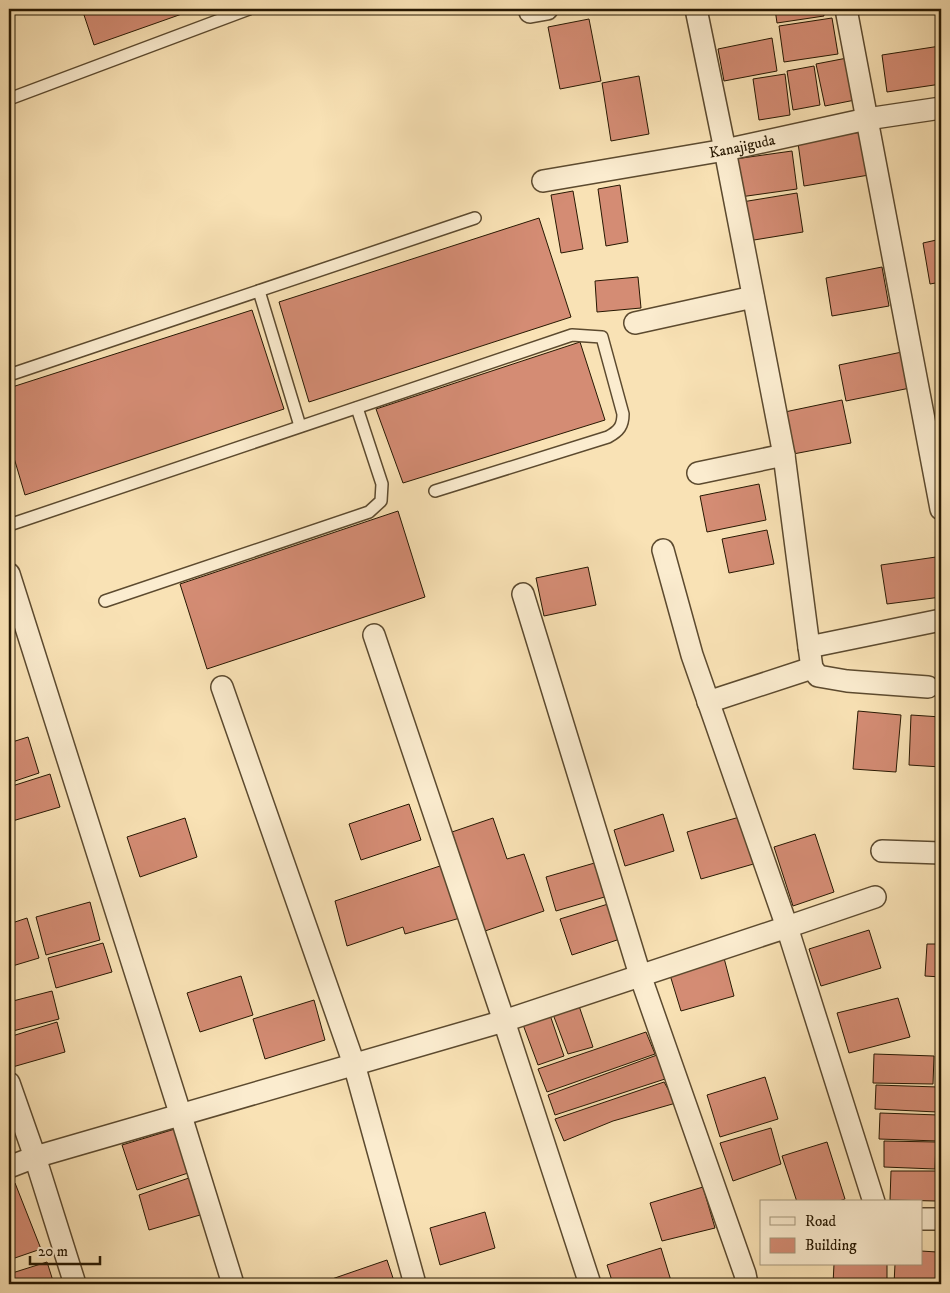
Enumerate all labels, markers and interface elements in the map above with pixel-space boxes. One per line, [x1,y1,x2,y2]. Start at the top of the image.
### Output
street label: Kanajiguda [708,130,777,163]
legend [760,1200,922,1266]
text: Road [805,1212,837,1231]
scale bar [30,1233,100,1265]
text: Building [805,1236,857,1255]
text: 20 m [38,1242,68,1261]

